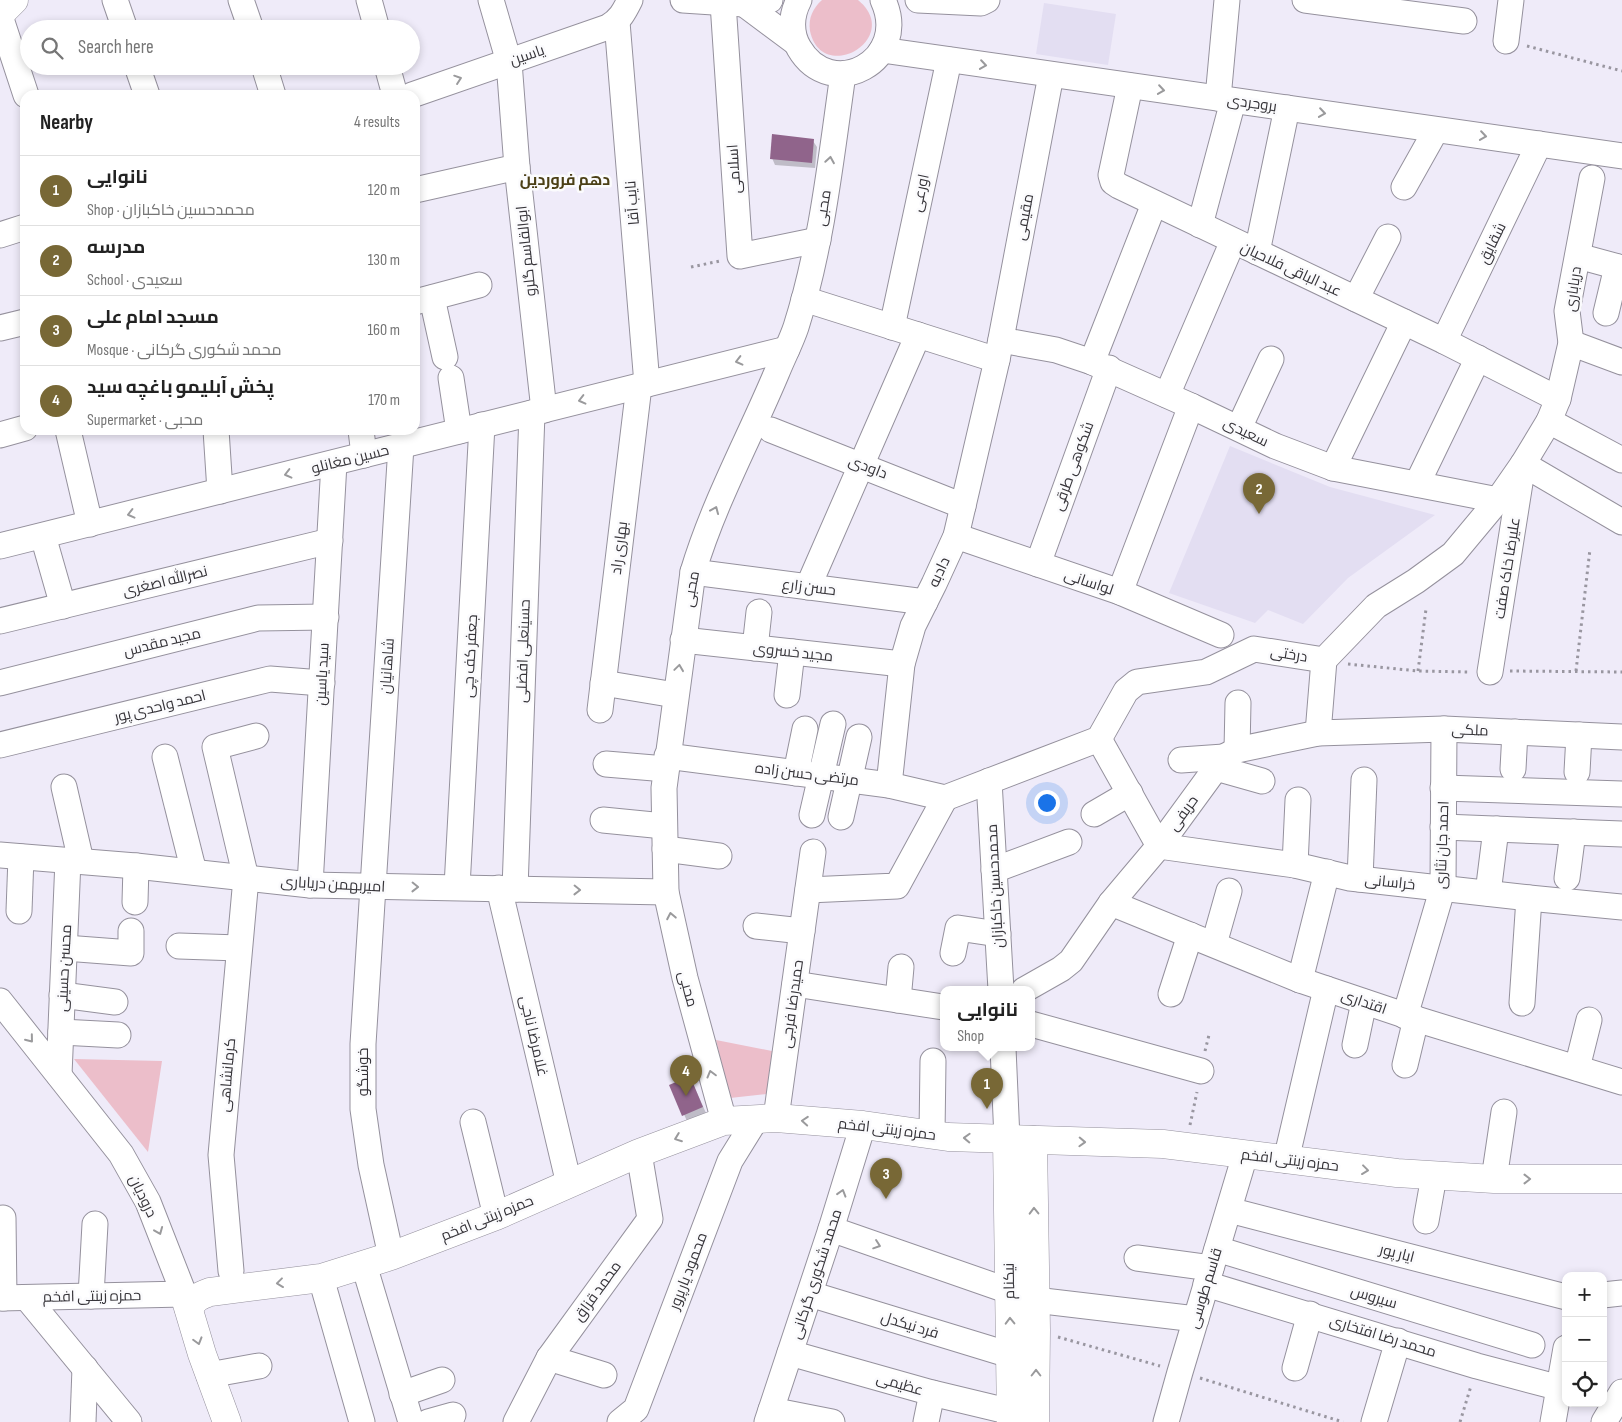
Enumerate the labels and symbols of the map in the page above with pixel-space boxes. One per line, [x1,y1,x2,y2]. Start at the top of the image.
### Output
street label: یاسین [507,41,547,70]
one-way arrow [978,59,987,69]
one-way arrow [453,75,462,85]
one-way arrow [1157,84,1165,95]
street label: بروجردی [1226,91,1278,116]
one-way arrow [1317,108,1326,118]
one-way arrow [1478,131,1487,141]
street label: اسلامی [723,144,746,194]
one-way arrow [825,156,835,164]
district label: دهم فروردین [520,171,610,191]
street label: اورعی [907,172,934,214]
street label: نایب آقا [621,180,644,226]
street label: محبی [811,189,836,228]
street label: مقیمی [1011,192,1038,242]
street label: ابوالقاسم گلرو [512,205,541,297]
street label: شقایق [1474,219,1511,267]
street label: عبد الباقی فلاحیان [1237,238,1344,301]
street label: دریاباری [1561,265,1586,313]
one-way arrow [735,355,744,366]
one-way arrow [578,395,586,405]
street label: سعیدی [1220,413,1271,451]
street label: شکوهی طرقی [1049,419,1098,513]
street label: حسین مغانلو [309,441,391,478]
street label: داودی [846,451,890,484]
one-way arrow [284,468,293,479]
pin: 2 [1243,473,1275,514]
one-way arrow [709,506,719,515]
one-way arrow [127,508,135,518]
street label: علیرضا خاک صفت [1490,516,1525,620]
street label: بهاری راد [607,520,632,576]
street label: دادبه [924,554,955,590]
street label: نصرالله اصغری [120,561,210,601]
street label: لواسانی [1062,565,1116,600]
street label: محبی [679,570,704,609]
street label: حسن زارع [781,575,837,601]
street label: حسینعلی افضلی [512,599,535,703]
street label: جعفر کف چی [459,614,482,698]
street label: مجید مقدس [122,624,203,661]
street label: شاهانیان [376,637,399,695]
street label: مجید خسروی [752,639,834,666]
street label: سید یاسین [311,642,334,706]
street label: درختی [1269,642,1309,667]
one-way arrow [673,663,684,671]
street label: احمد واحدی پور [111,686,208,727]
street label: ملکی [1451,720,1489,741]
street label: مرتضی حسن زاده [754,759,860,790]
your location [1034,790,1060,816]
street label: حریفی [1164,792,1203,835]
street label: احمد جان نثاری [1431,801,1454,889]
street label: محمدحسین خاکبازان [983,823,1008,949]
street label: خراسانی [1364,870,1416,895]
street label: امیربهمن دریاباری [280,872,386,897]
one-way arrow [412,882,419,892]
one-way arrow [574,885,581,895]
one-way arrow [666,912,677,921]
street label: محسن حسینی [53,924,76,1012]
street label: حمیدرضا فرجی [777,959,808,1050]
street label: محبی [674,969,701,1009]
street label: اقتداری [1339,986,1389,1019]
street label: غلامرضا ناجی [515,994,552,1078]
one-way arrow [25,1034,34,1043]
street label: کرمانشاهی [215,1037,240,1113]
street label: خوشگو [354,1048,373,1096]
pin: 4 [670,1055,702,1096]
pin: 1 [971,1068,1003,1109]
one-way arrow [706,1070,716,1078]
street label: حمزه زینتی افخم [837,1114,937,1145]
one-way arrow [801,1115,809,1126]
one-way arrow [674,1132,683,1142]
one-way arrow [962,1132,970,1143]
one-way arrow [1078,1137,1086,1147]
street label: حمزه زینتی افخم [1240,1145,1340,1176]
pin: 3 [870,1158,902,1199]
one-way arrow [1361,1164,1369,1174]
street label: درودیان [124,1172,161,1221]
one-way arrow [1524,1174,1531,1184]
one-way arrow [836,1189,846,1197]
street label: حمزه زینتی افخم [438,1191,536,1246]
street label: محمد شکوری گرکانی [786,1207,846,1342]
one-way arrow [1029,1207,1039,1214]
one-way arrow [153,1226,163,1235]
street label: محمود یارپرور [665,1230,712,1313]
one-way arrow [872,1239,880,1249]
street label: ایار پور [1376,1240,1416,1267]
street label: قاسم طوسی [1184,1245,1227,1331]
street label: محمد قزاق [569,1257,626,1325]
street label: نیکنام [1000,1263,1019,1299]
one-way arrow [276,1277,284,1288]
street label: سیروس [1348,1281,1399,1314]
street label: حمزه زینتی افخم [43,1286,141,1307]
street label: فرد نیکدل [879,1308,941,1343]
street label: محمد رضا افتخاری [1327,1311,1439,1362]
one-way arrow [1005,1317,1015,1324]
one-way arrow [192,1336,202,1345]
street label: عظیمی [874,1369,926,1400]
one-way arrow [1031,1369,1041,1377]

